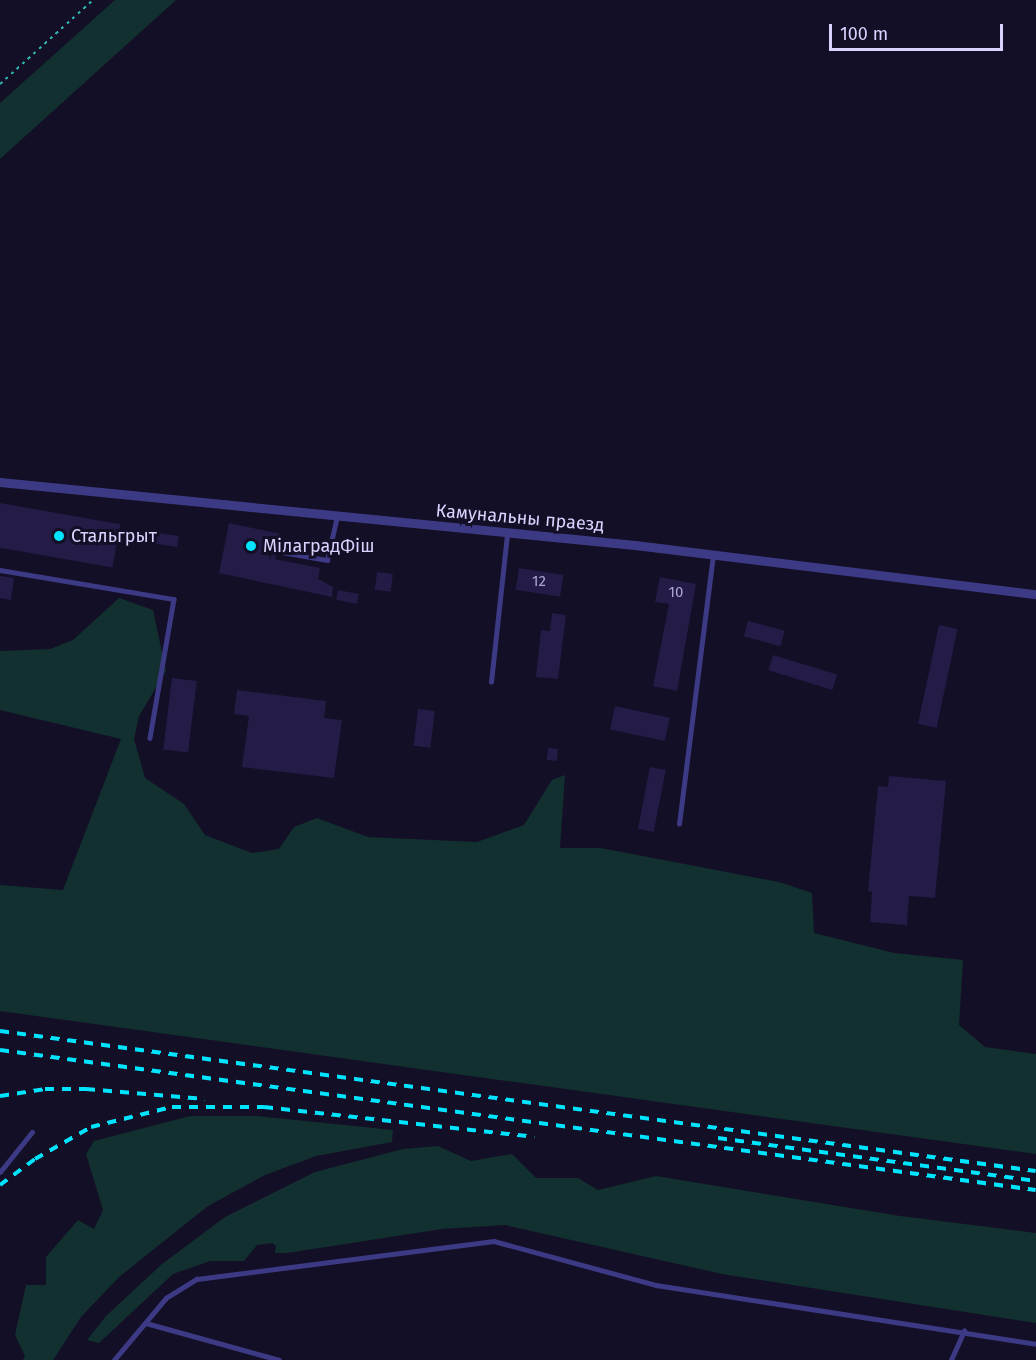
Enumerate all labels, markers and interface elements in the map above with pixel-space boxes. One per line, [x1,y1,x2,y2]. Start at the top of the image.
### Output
scale bar [832,12,1006,50]
text: 100 m [840,23,888,45]
street label: Камунальны праезд [435,500,605,536]
place label: Стальгрыт [71,525,157,547]
marker: Стальгрыт [52,529,66,543]
place label: МілаградФіш [263,535,374,557]
marker: МілаградФіш [244,539,258,553]
house number: 12 [532,573,546,591]
house number: 10 [669,584,683,602]

